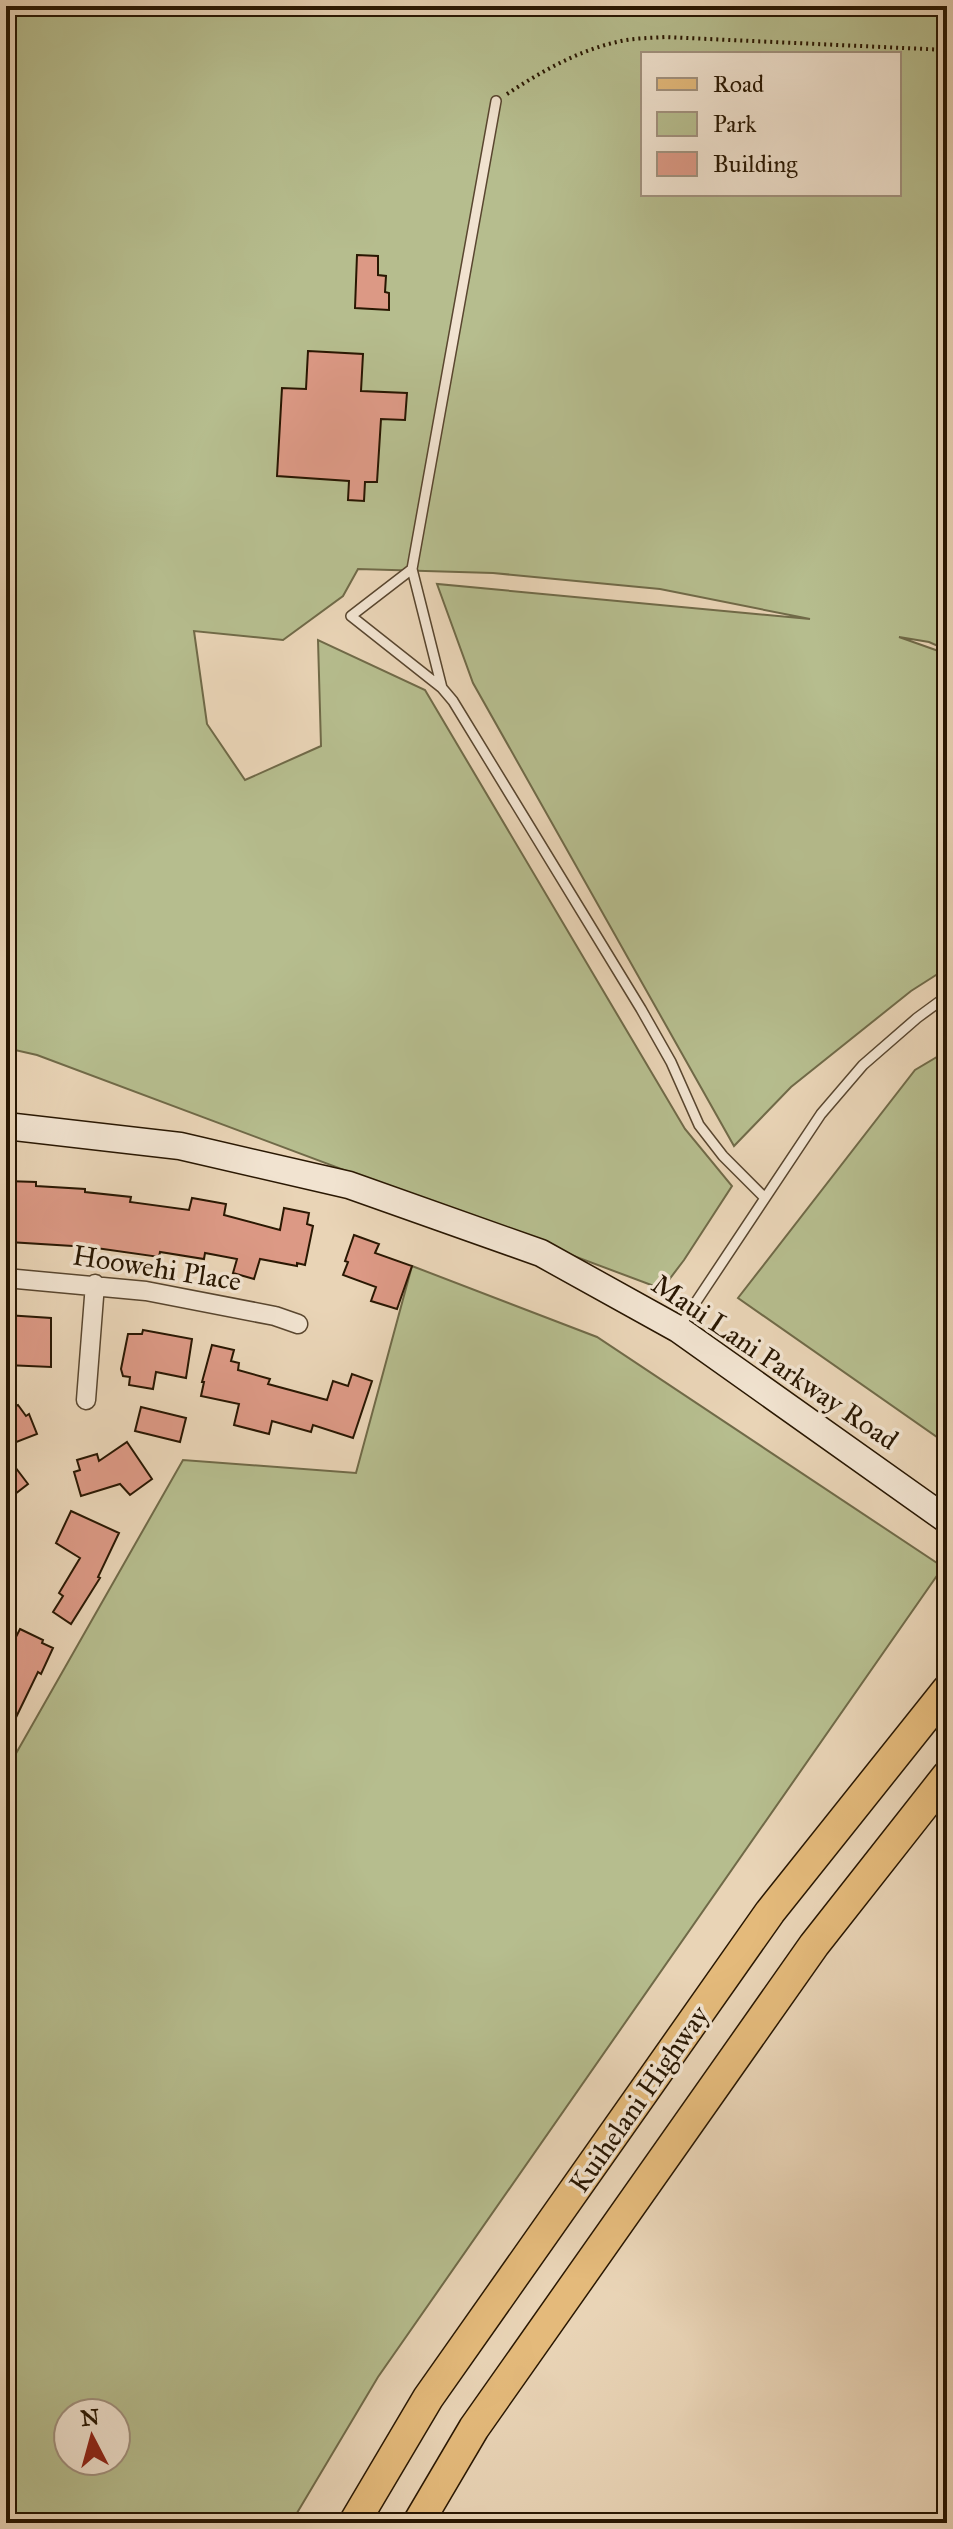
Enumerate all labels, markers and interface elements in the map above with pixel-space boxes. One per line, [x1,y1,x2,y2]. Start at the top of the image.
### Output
legend [641,52,901,196]
text: Road [713,69,764,99]
text: Park [713,109,757,139]
text: Building [713,149,798,179]
street label: Hoowehi Place [70,1237,244,1299]
street label: Maui Lani Parkway Road [645,1266,905,1458]
street label: Kuihelani Highway [561,1998,717,2199]
north arrow [52,2397,132,2477]
text: N [79,2403,101,2432]

